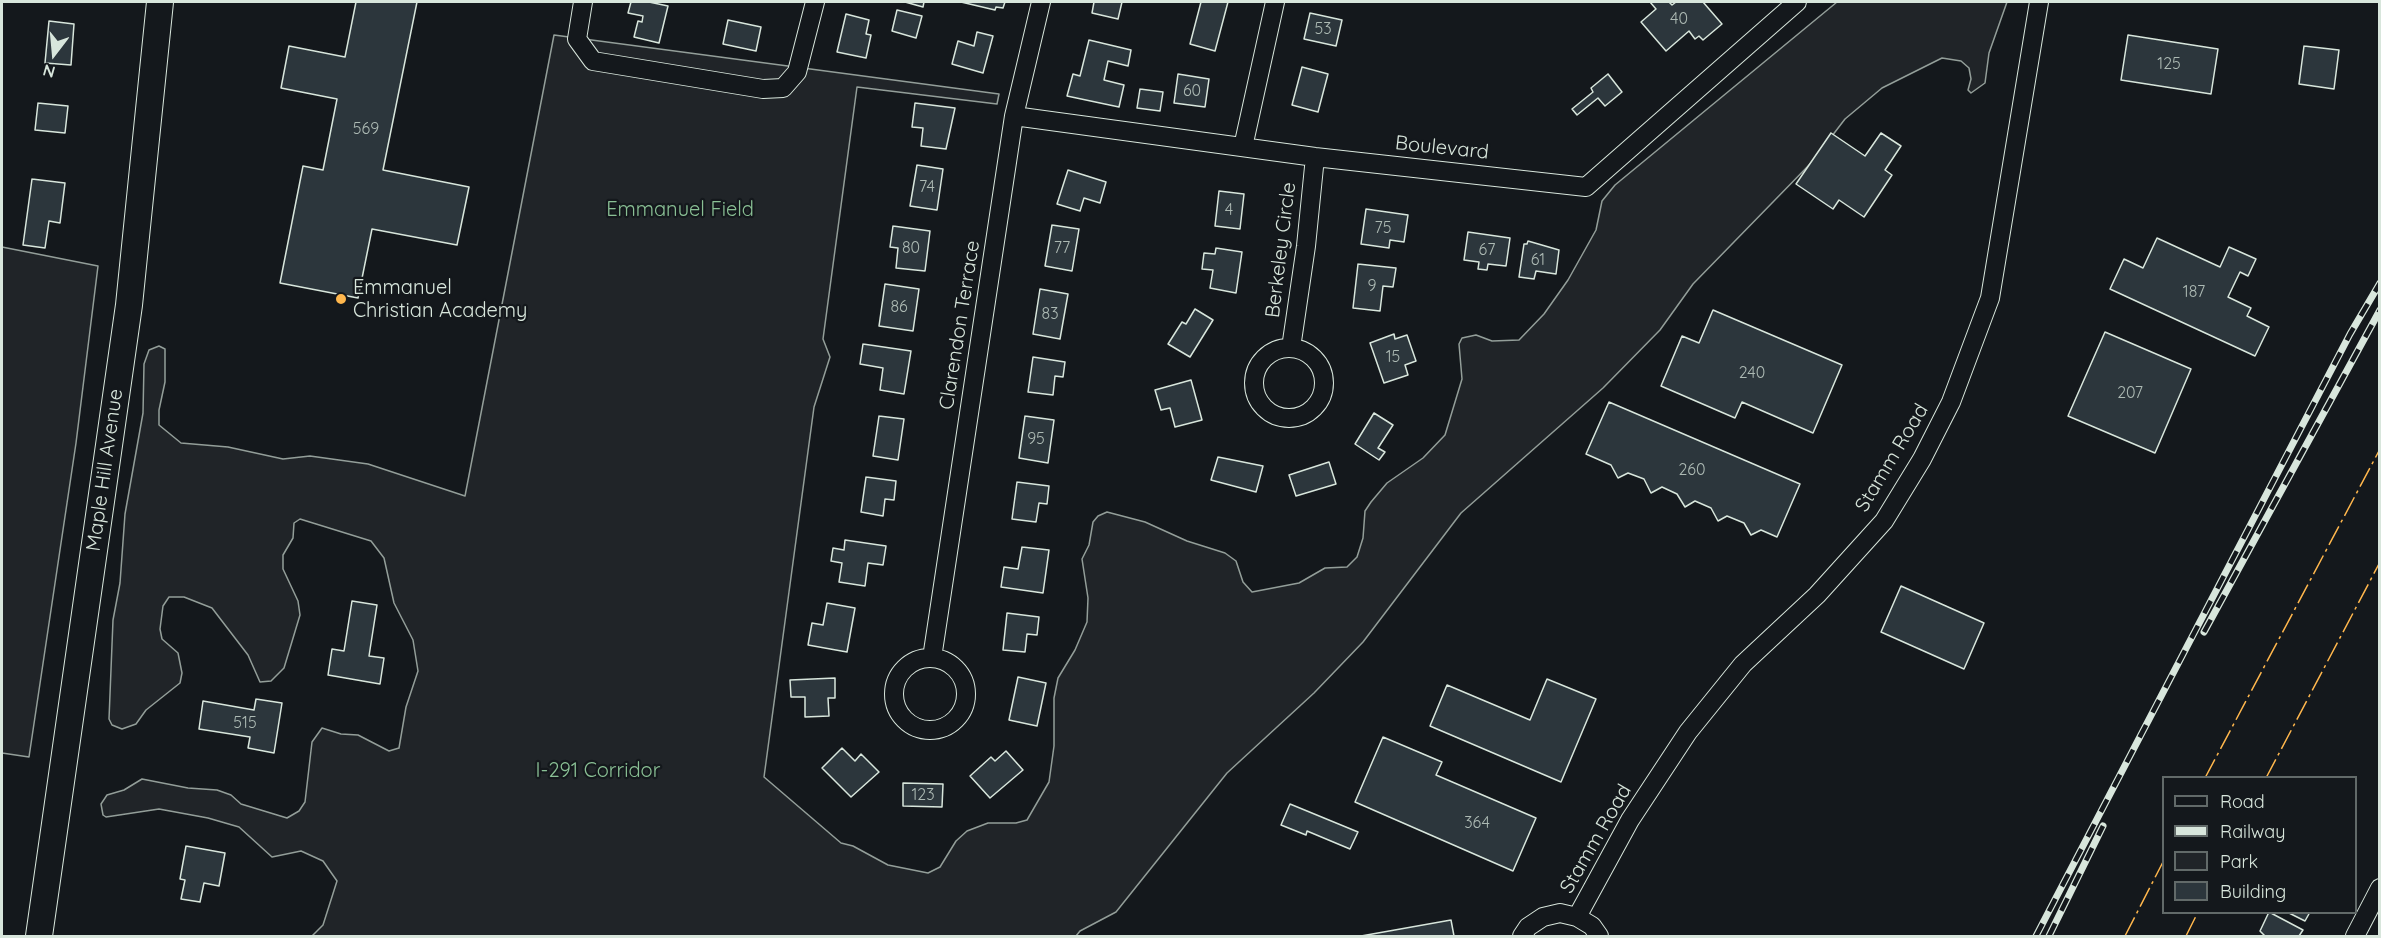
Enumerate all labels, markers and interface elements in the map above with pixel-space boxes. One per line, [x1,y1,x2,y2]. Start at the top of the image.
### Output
house number: 40 [1670,9,1688,29]
house number: 53 [1314,19,1332,39]
north arrow [24,24,84,84]
house number: 125 [2157,54,2181,74]
text: N [41,60,57,83]
house number: 60 [1183,81,1201,101]
house number: 569 [353,119,379,139]
street label: Boulevard [1394,131,1490,165]
house number: 74 [919,177,935,197]
street label: Berkeley Circle [1261,181,1301,319]
park label: Emmanuel Field [606,198,754,222]
house number: 4 [1225,200,1233,220]
house number: 75 [1375,218,1391,238]
house number: 80 [902,238,920,258]
house number: 77 [1054,238,1070,258]
street label: Clarendon Terrace [935,239,985,411]
house number: 67 [1479,240,1495,260]
house number: 61 [1531,250,1545,270]
place label: Emmanuel Christian Academy [353,276,527,323]
house number: 9 [1368,276,1376,296]
house number: 187 [2183,282,2205,302]
marker: Emmanuel Christian Academy [334,292,348,306]
house number: 86 [890,297,908,317]
house number: 83 [1041,304,1059,324]
house number: 15 [1386,347,1400,367]
house number: 240 [1739,363,1765,383]
house number: 207 [2117,383,2143,403]
street label: Maple Hill Avenue [82,387,128,553]
street label: Stamm Road [1850,400,1934,516]
house number: 95 [1027,429,1045,449]
house number: 260 [1679,460,1705,480]
house number: 515 [233,713,257,733]
park label: I-291 Corridor [536,759,660,783]
legend [2162,776,2357,914]
street label: Stamm Road [1555,780,1637,898]
house number: 123 [911,785,935,805]
text: Road [2220,790,2265,813]
house number: 364 [1464,813,1490,833]
text: Railway [2220,820,2286,843]
text: Park [2220,850,2258,873]
text: Building [2220,880,2286,903]

